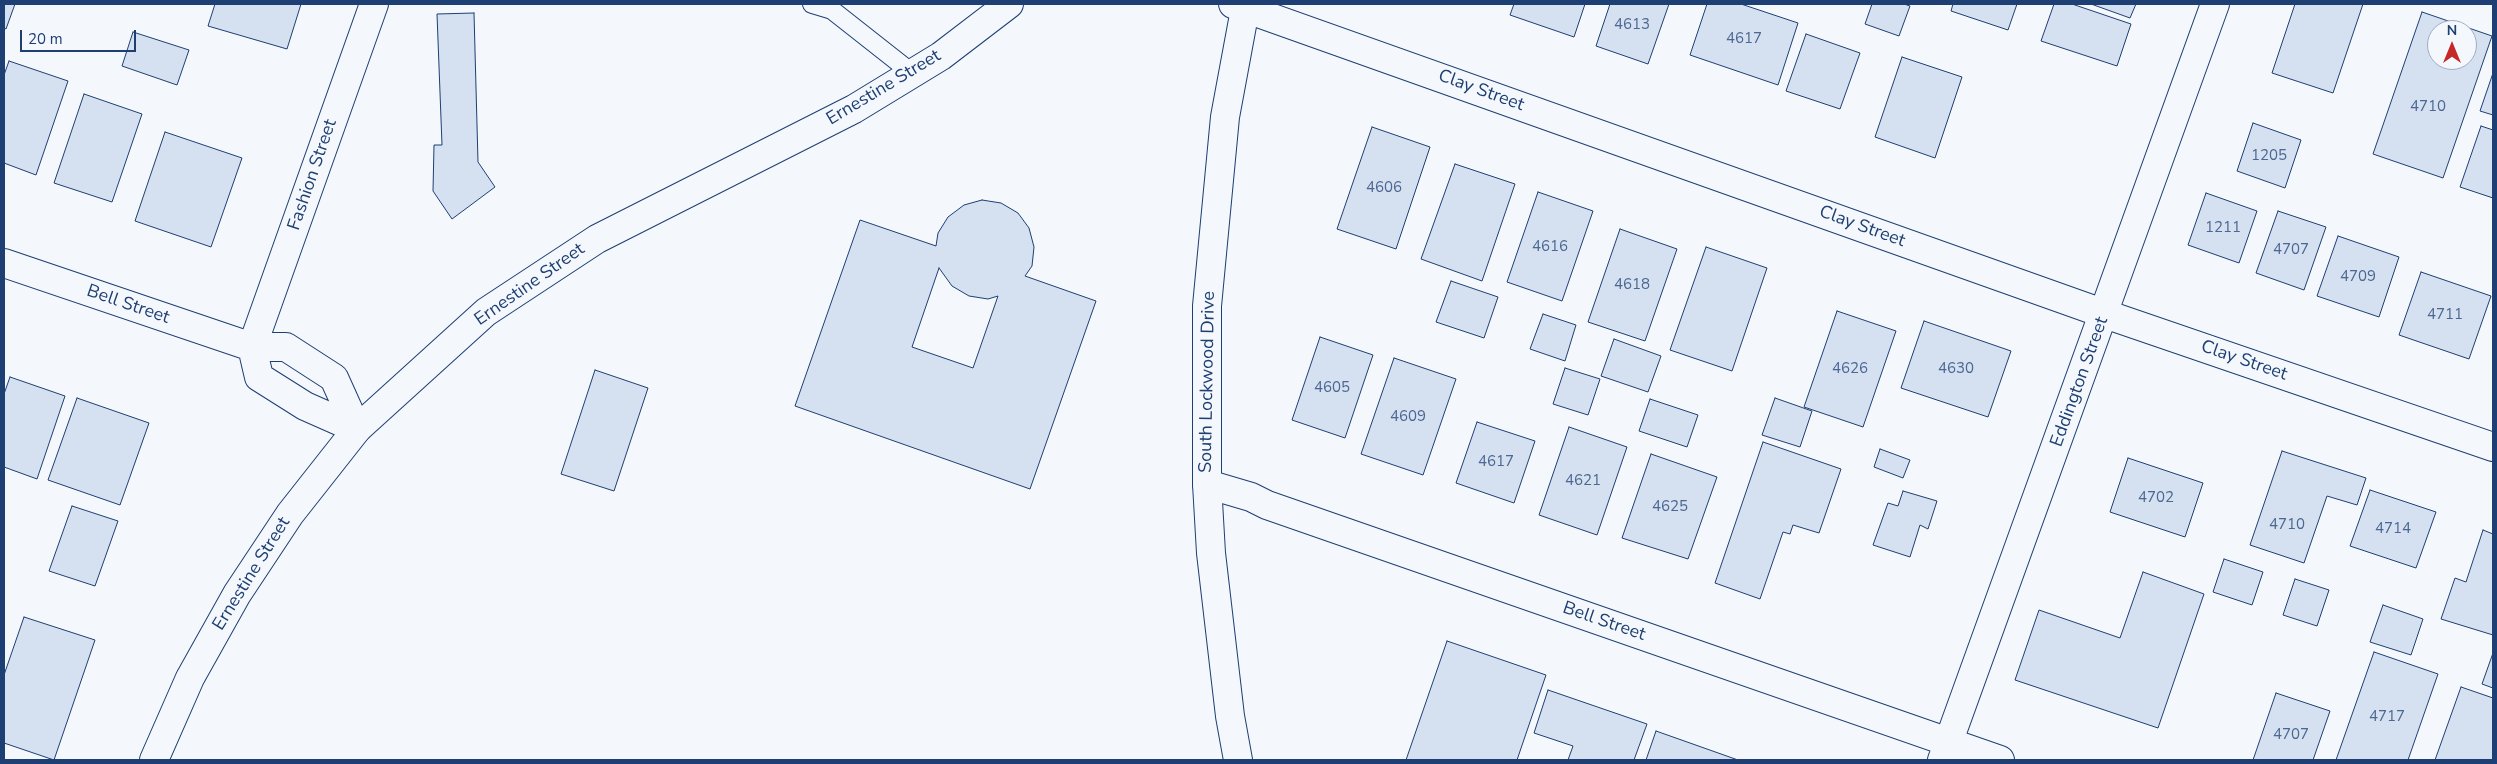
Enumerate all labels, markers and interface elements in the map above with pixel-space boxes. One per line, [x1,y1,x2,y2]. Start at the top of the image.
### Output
house number: 4613 [1614,16,1650,34]
scale bar [22,20,139,52]
north arrow [2427,20,2477,70]
text: N [2447,21,2457,40]
text: 20 m [28,29,63,49]
house number: 4617 [1726,30,1762,48]
street label: Ernestine Street [823,45,945,131]
street label: Clay Street [1435,65,1527,117]
house number: 4710 [2410,98,2446,116]
street label: Fashion Street [284,117,342,233]
house number: 1205 [2251,147,2287,165]
house number: 4606 [1366,179,1402,197]
street label: Clay Street [1816,201,1908,253]
house number: 1211 [2205,219,2241,237]
house number: 4616 [1532,238,1568,256]
street label: Ernestine Street [471,239,589,331]
house number: 4707 [2273,241,2309,259]
house number: 4709 [2340,268,2376,286]
house number: 4618 [1614,276,1650,294]
street label: Bell Street [84,281,172,329]
street label: South Lockwood Drive [1196,291,1220,473]
house number: 4711 [2427,306,2463,324]
street label: Eddington Street [2047,314,2113,450]
street label: Clay Street [2198,336,2290,386]
house number: 4626 [1832,360,1868,378]
house number: 4630 [1938,360,1974,378]
house number: 4605 [1314,379,1350,397]
house number: 4609 [1390,408,1426,426]
house number: 4617 [1478,453,1514,471]
house number: 4621 [1565,472,1601,490]
house number: 4702 [2138,489,2174,507]
house number: 4625 [1652,498,1688,516]
street label: Ernestine Street [209,513,295,635]
house number: 4710 [2269,516,2305,534]
house number: 4714 [2375,520,2411,538]
street label: Bell Street [1560,598,1648,646]
house number: 4717 [2369,708,2405,726]
house number: 4707 [2273,726,2309,744]

